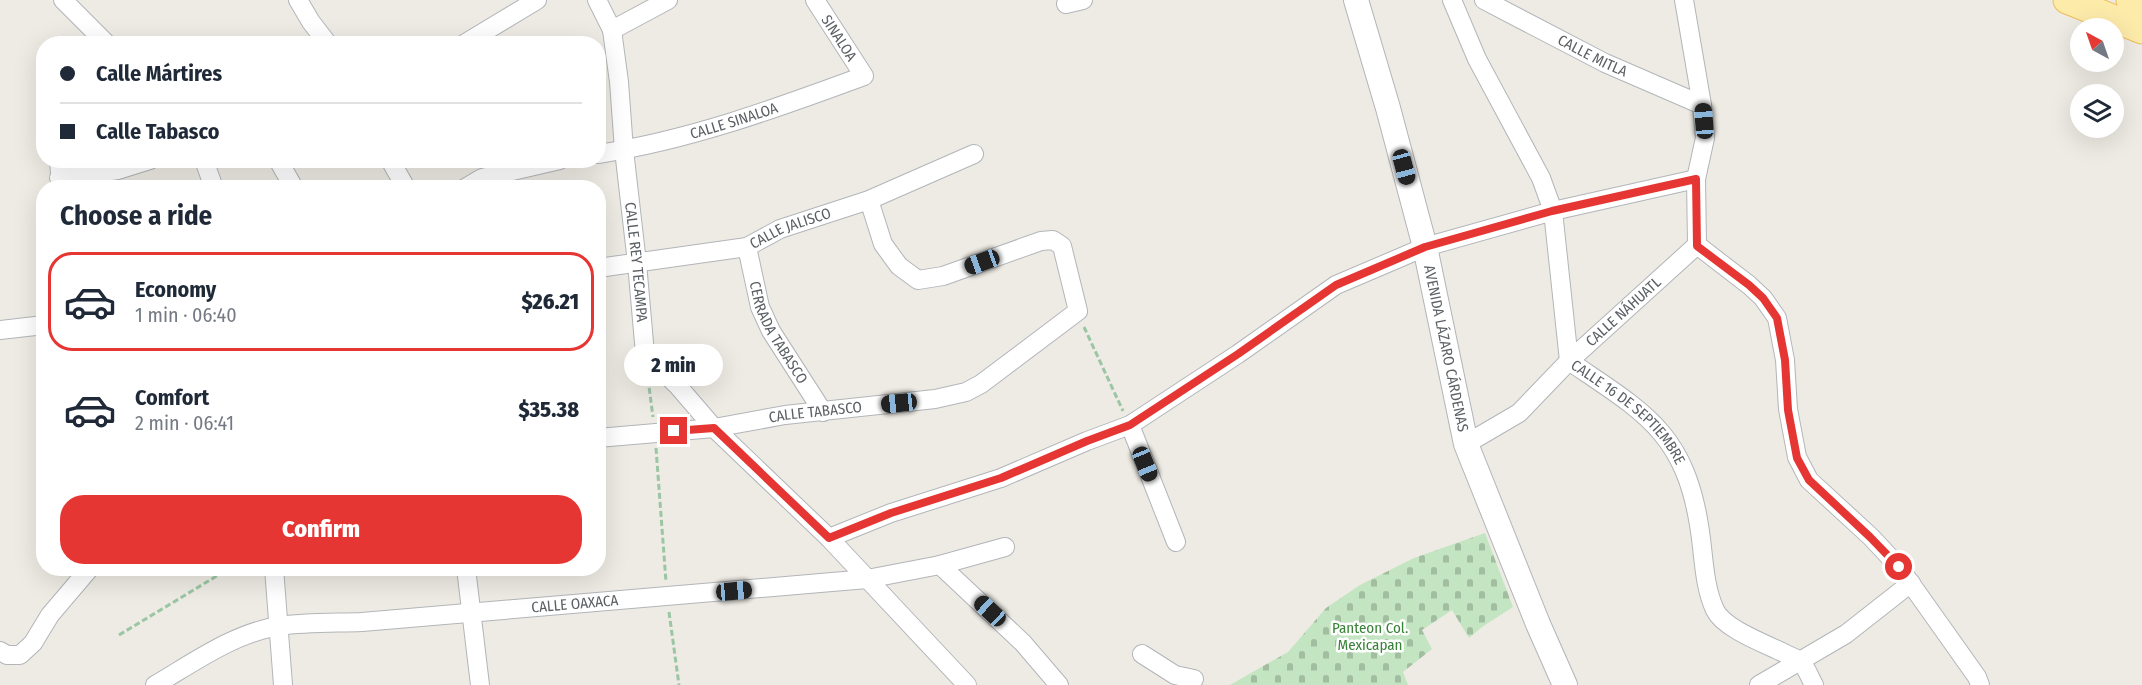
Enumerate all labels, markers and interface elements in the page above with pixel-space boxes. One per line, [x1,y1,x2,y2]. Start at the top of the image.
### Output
street label: SINALOA [817,12,861,65]
north arrow [2070,18,2124,72]
map controls [2070,18,2124,138]
street label: CALLE MITLA [1555,31,1630,81]
text: Calle Mártires [96,60,222,87]
button: layers [2070,84,2124,138]
street label: CALLE SINALOA [688,99,780,143]
car [1694,102,1714,140]
text: Calle Tabasco [96,118,219,145]
car [1391,147,1417,187]
text: Choose a ride [60,200,212,232]
street label: CALLE REY TECAMPA [621,201,651,323]
street label: CALLE JALISCO [747,204,833,253]
car [962,247,1002,277]
street label: AVENIDA LÁZARO CÁRDENAS [1420,263,1472,433]
street label: CALLE NÁHUATL [1582,273,1665,350]
icon: car [63,275,117,329]
text: Economy [135,276,216,303]
street label: CERRADA TABASCO [746,280,811,387]
text: $26.21 [521,288,579,315]
text: 1 min · 06:40 [135,303,237,327]
callout: 2 min [624,344,724,386]
text: 2 min [651,353,696,377]
street label: CALLE 16 DE SEPTIEMBRE [1568,356,1689,467]
icon: car [63,383,117,437]
text: Comfort [135,384,209,411]
car [880,392,918,414]
text: $35.38 [518,396,579,423]
street label: CALLE TABASCO [767,398,863,427]
text: 2 min · 06:41 [135,411,234,435]
route end [660,417,687,444]
car [1130,444,1160,484]
button: Confirm [60,495,582,564]
route start [1885,553,1912,580]
car [715,580,753,602]
street label: CALLE OAXACA [531,591,619,617]
car [971,592,1009,630]
park label: Panteon Col. Mexicapan [1332,619,1408,654]

